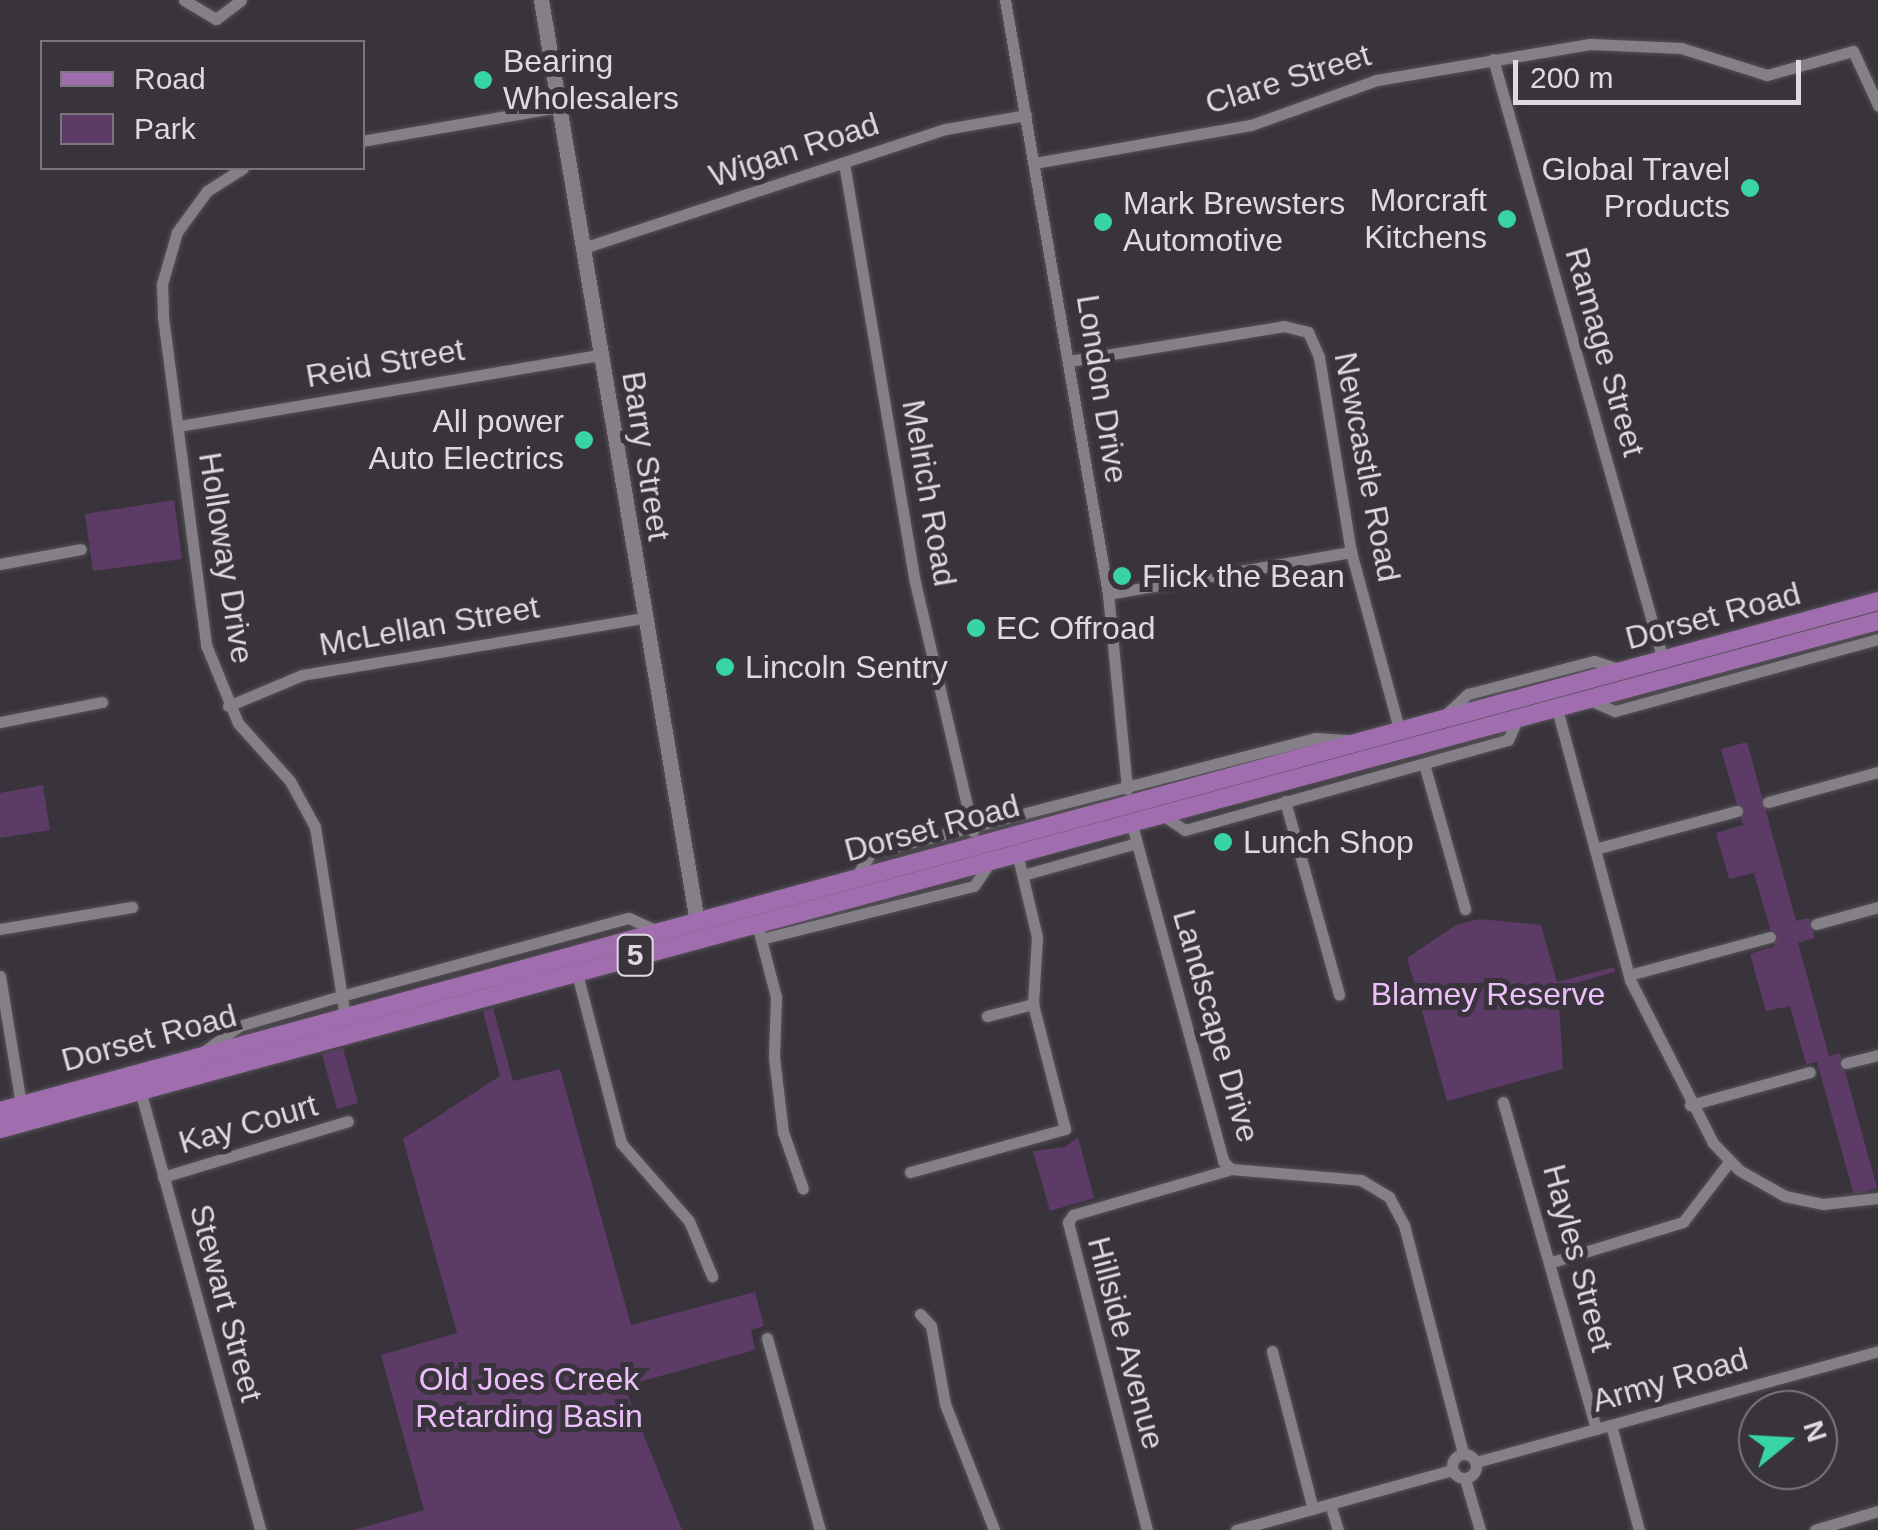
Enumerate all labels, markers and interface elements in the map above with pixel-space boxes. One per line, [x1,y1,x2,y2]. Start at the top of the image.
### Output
street label: Clare Street [1201,36,1375,122]
legend [40,40,365,170]
scale bar [1518,40,1806,102]
place label: Bearing Wholesalers [503,43,679,118]
text: 200 m [1530,61,1613,94]
text: Road [134,62,206,95]
marker: Bearing Wholesalers [472,69,494,91]
street label: Wigan Road [704,105,884,195]
text: Park [134,112,196,145]
place label: Global Travel Products [1541,151,1730,226]
marker: Global Travel Products [1739,177,1761,199]
place label: Morcraft Kitchens [1364,182,1487,257]
place label: Mark Brewsters Automotive [1123,185,1345,260]
marker: Morcraft Kitchens [1496,208,1518,230]
marker: Mark Brewsters Automotive [1092,211,1114,233]
street label: Ramage Street [1557,243,1653,461]
street label: London Drive [1068,292,1136,486]
street label: Reid Street [303,330,467,396]
street label: Newcastle Road [1326,349,1408,585]
street label: Barry Street [614,369,678,543]
street label: Melrich Road [894,397,964,589]
place label: All power Auto Electrics [368,403,564,478]
marker: All power Auto Electrics [573,429,595,451]
street label: Holloway Drive [190,450,262,666]
place label: Flick the Bean [1142,557,1345,595]
marker: Flick the Bean [1111,565,1133,587]
street label: Dorset Road [1621,574,1805,658]
street label: McLellan Street [316,588,542,664]
place label: EC Offroad [996,609,1155,647]
marker: EC Offroad [965,617,987,639]
place label: Lincoln Sentry [745,648,948,686]
marker: Lincoln Sentry [714,656,736,678]
street label: Dorset Road [840,786,1024,870]
place label: Lunch Shop [1243,823,1414,861]
marker: Lunch Shop [1212,831,1234,853]
street label: Landscape Drive [1164,905,1268,1147]
road number: 5 [615,930,655,980]
park label: Blamey Reserve [1371,975,1605,1013]
street label: Dorset Road [57,996,241,1080]
street label: Kay Court [174,1086,322,1162]
street label: Hayles Street [1535,1160,1621,1356]
street label: Stewart Street [181,1200,271,1406]
street label: Hillside Avenue [1079,1232,1173,1454]
street label: Army Road [1588,1339,1752,1421]
park label: Old Joes Creek Retarding Basin [415,1361,643,1436]
north arrow [1738,1390,1838,1490]
text: N [1797,1417,1833,1446]

